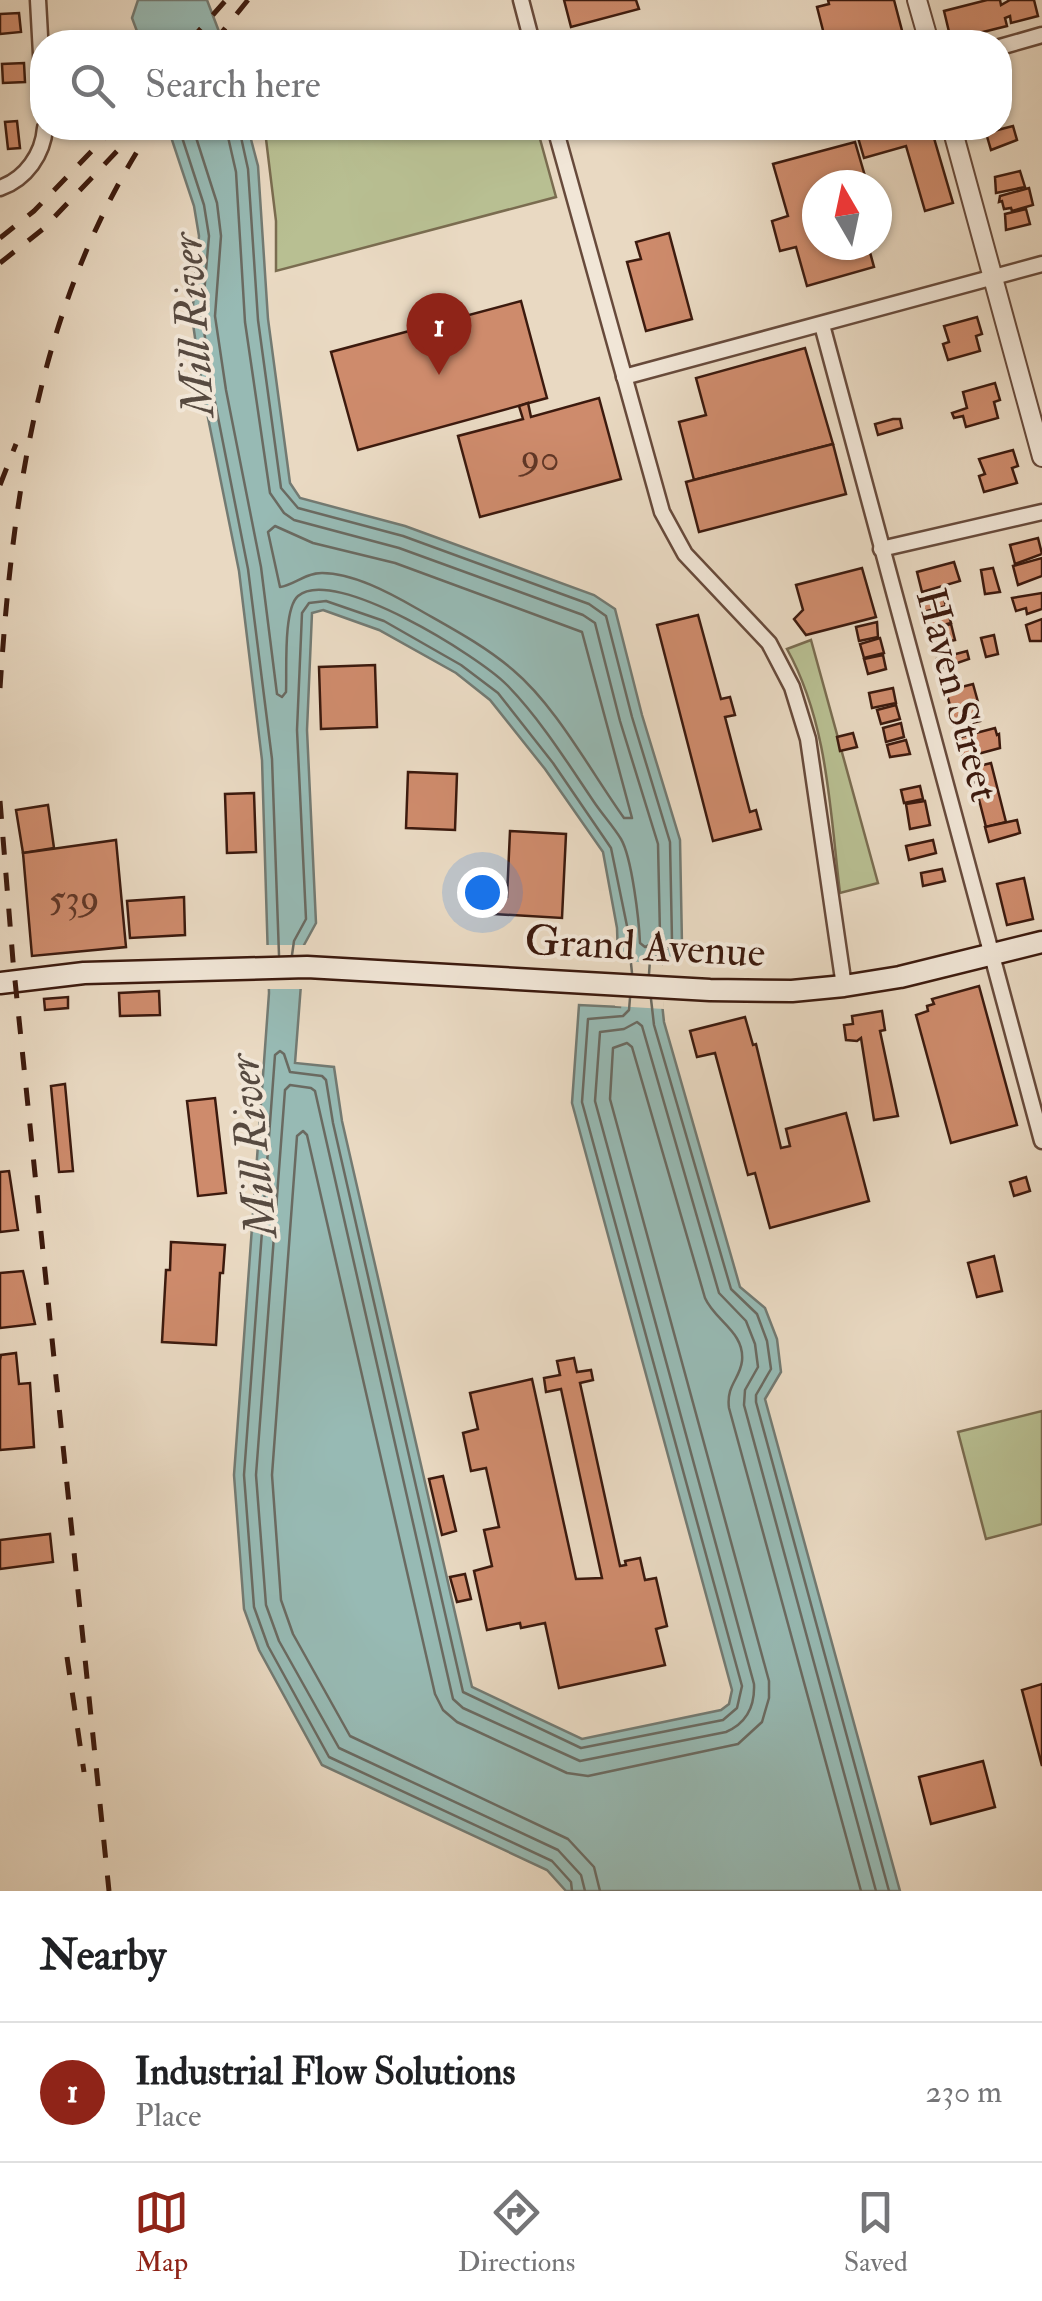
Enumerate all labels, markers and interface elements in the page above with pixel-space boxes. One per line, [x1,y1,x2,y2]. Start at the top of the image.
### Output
search box [30,30,1012,140]
icon: search [65,58,120,113]
text: Search here [145,61,321,109]
north arrow [802,170,892,260]
water label: Mill River [158,229,228,422]
pin: 1 [406,292,472,375]
house number: 90 [518,434,559,482]
street label: Haven Street [904,583,1010,807]
your location [457,867,508,918]
house number: 539 [49,875,99,923]
street label: Grand Avenue [523,915,767,979]
water label: Mill River [215,1049,291,1244]
text: Nearby [40,1930,166,1982]
text: Industrial Flow Solutions [135,2048,516,2096]
text: 1 [67,2072,78,2112]
text: 230 m [926,2072,1002,2112]
text: Place [135,2096,201,2136]
tab: Map [134,2185,189,2280]
tab: Directions [458,2185,575,2280]
tab: Saved [844,2185,908,2280]

